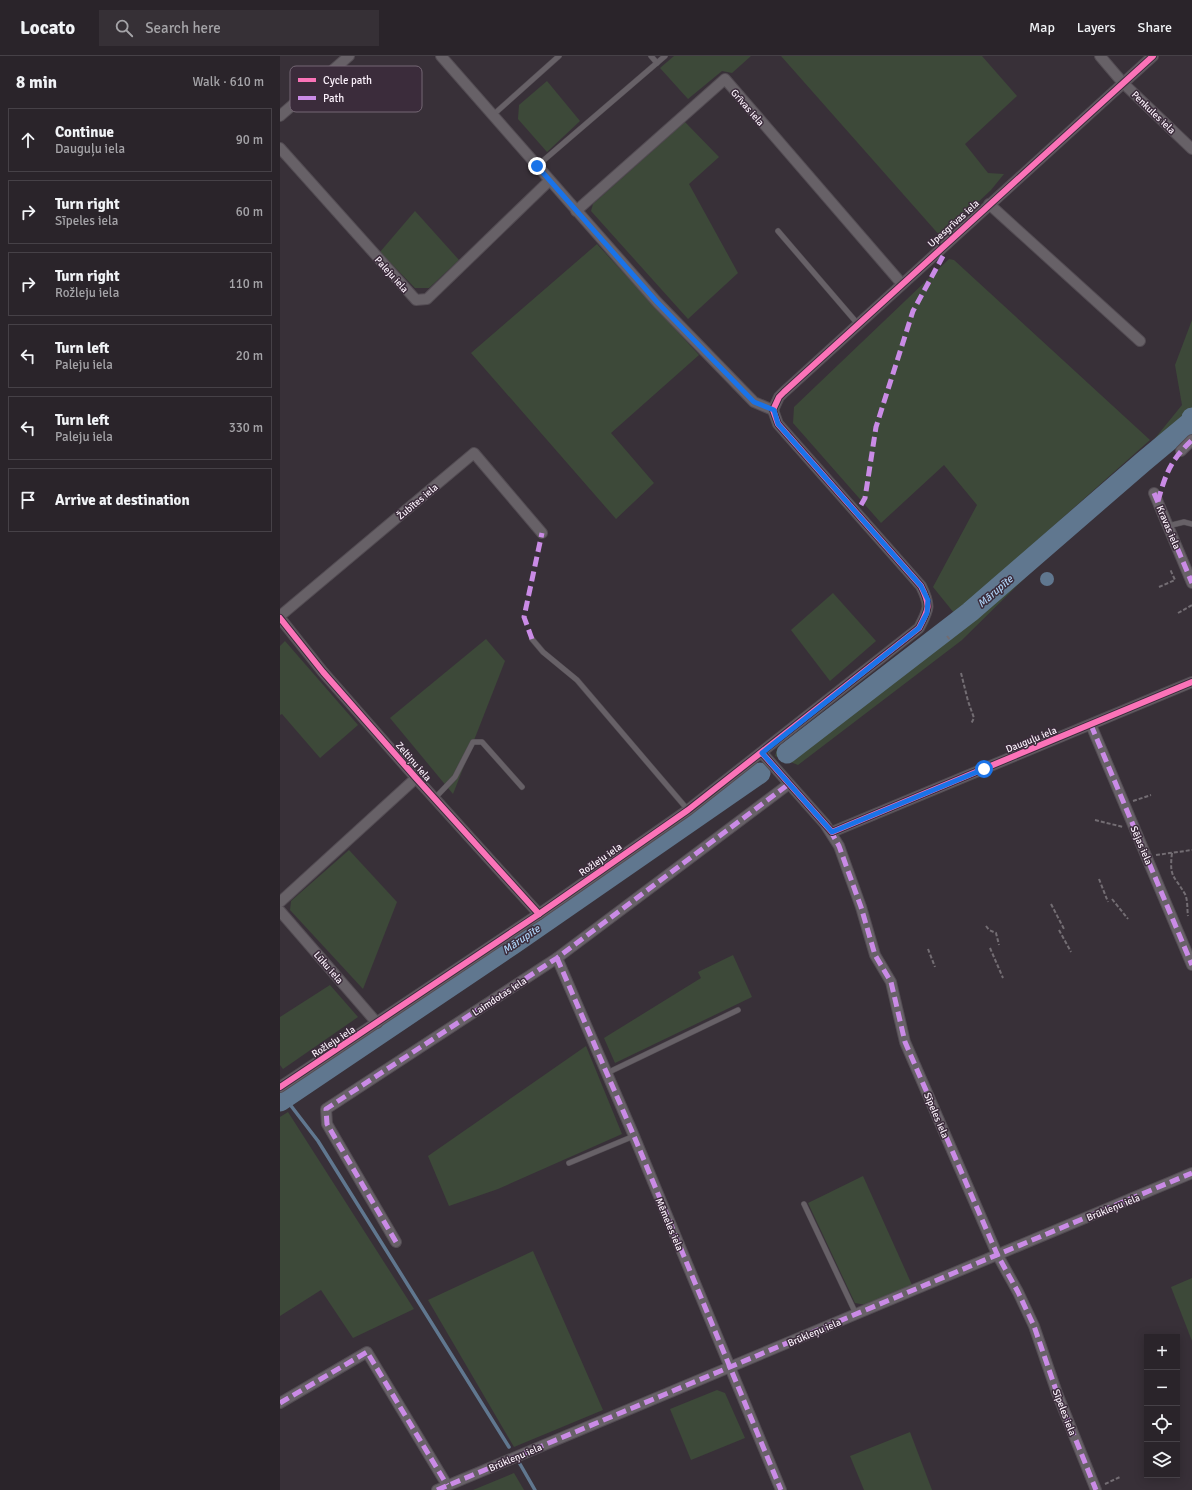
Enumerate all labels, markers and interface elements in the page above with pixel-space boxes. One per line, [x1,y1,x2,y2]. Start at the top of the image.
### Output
search box [99,10,379,46]
text: Locato [20,16,75,40]
icon: search [113,17,135,39]
text: Search here [145,19,221,37]
text: Map [1029,19,1055,36]
text: Layers [1077,19,1116,36]
text: Share [1138,19,1172,36]
legend [290,66,422,112]
text: 8 min [16,72,57,93]
text: Walk · 610 m [193,74,264,90]
text: Cycle path [323,74,372,87]
street label: Grīvas iela [728,87,766,129]
street label: Penkules iela [1129,89,1178,137]
text: Path [323,92,344,105]
text: Continue [55,123,114,141]
icon: ahead [17,129,39,151]
text: 90 m [236,132,263,148]
text: Dauguļu iela [55,141,125,157]
route end [528,157,546,175]
text: Turn right [55,195,120,213]
street label: Upesgrīvas iela [925,198,982,250]
icon: right [17,201,39,223]
text: 60 m [236,204,263,220]
text: Sīpeles iela [55,213,118,229]
street label: Paleju iela [372,254,411,295]
text: Turn right [55,267,120,285]
icon: right [17,273,39,295]
text: 110 m [229,276,263,292]
text: Rožleju iela [55,285,119,301]
text: Turn left [55,339,109,357]
icon: left [17,345,39,367]
text: 20 m [236,348,263,364]
text: Paleju iela [55,357,113,373]
text: Turn left [55,411,109,429]
icon: left [17,417,39,439]
text: 330 m [229,420,263,436]
text: Paleju iela [55,429,113,445]
street label: Žubītes iela [394,480,440,522]
icon: arrive [17,489,39,511]
text: Arrive at destination [55,491,190,509]
street label: Kravas iela [1153,504,1183,551]
water label: Mārupīte [975,572,1016,610]
street label: Dauguļu iela [1004,724,1059,756]
street label: Zeltiņu iela [393,739,434,784]
route start [975,760,993,778]
street label: Sējas iela [1128,824,1155,866]
street label: Rožleju iela [577,841,624,879]
water label: Mārupīte [500,922,543,957]
street label: Lūku iela [311,949,345,986]
street label: Laimdotas iela [470,975,529,1019]
street label: Rožleju iela [310,1023,358,1060]
street label: Sīpeles iela [921,1091,951,1140]
street label: Brūkleņu iela [1085,1192,1142,1224]
street label: Mēmeles iela [653,1196,686,1253]
street label: Brūkleņu iela [786,1316,843,1350]
map controls [1144,1334,1180,1478]
button: + [1144,1334,1180,1370]
button: − [1144,1370,1180,1406]
street label: Sīpeles iela [1050,1387,1078,1437]
button: locate [1144,1406,1180,1442]
street label: Brūkleņu iela [487,1441,544,1475]
button: layers [1144,1442,1180,1478]

